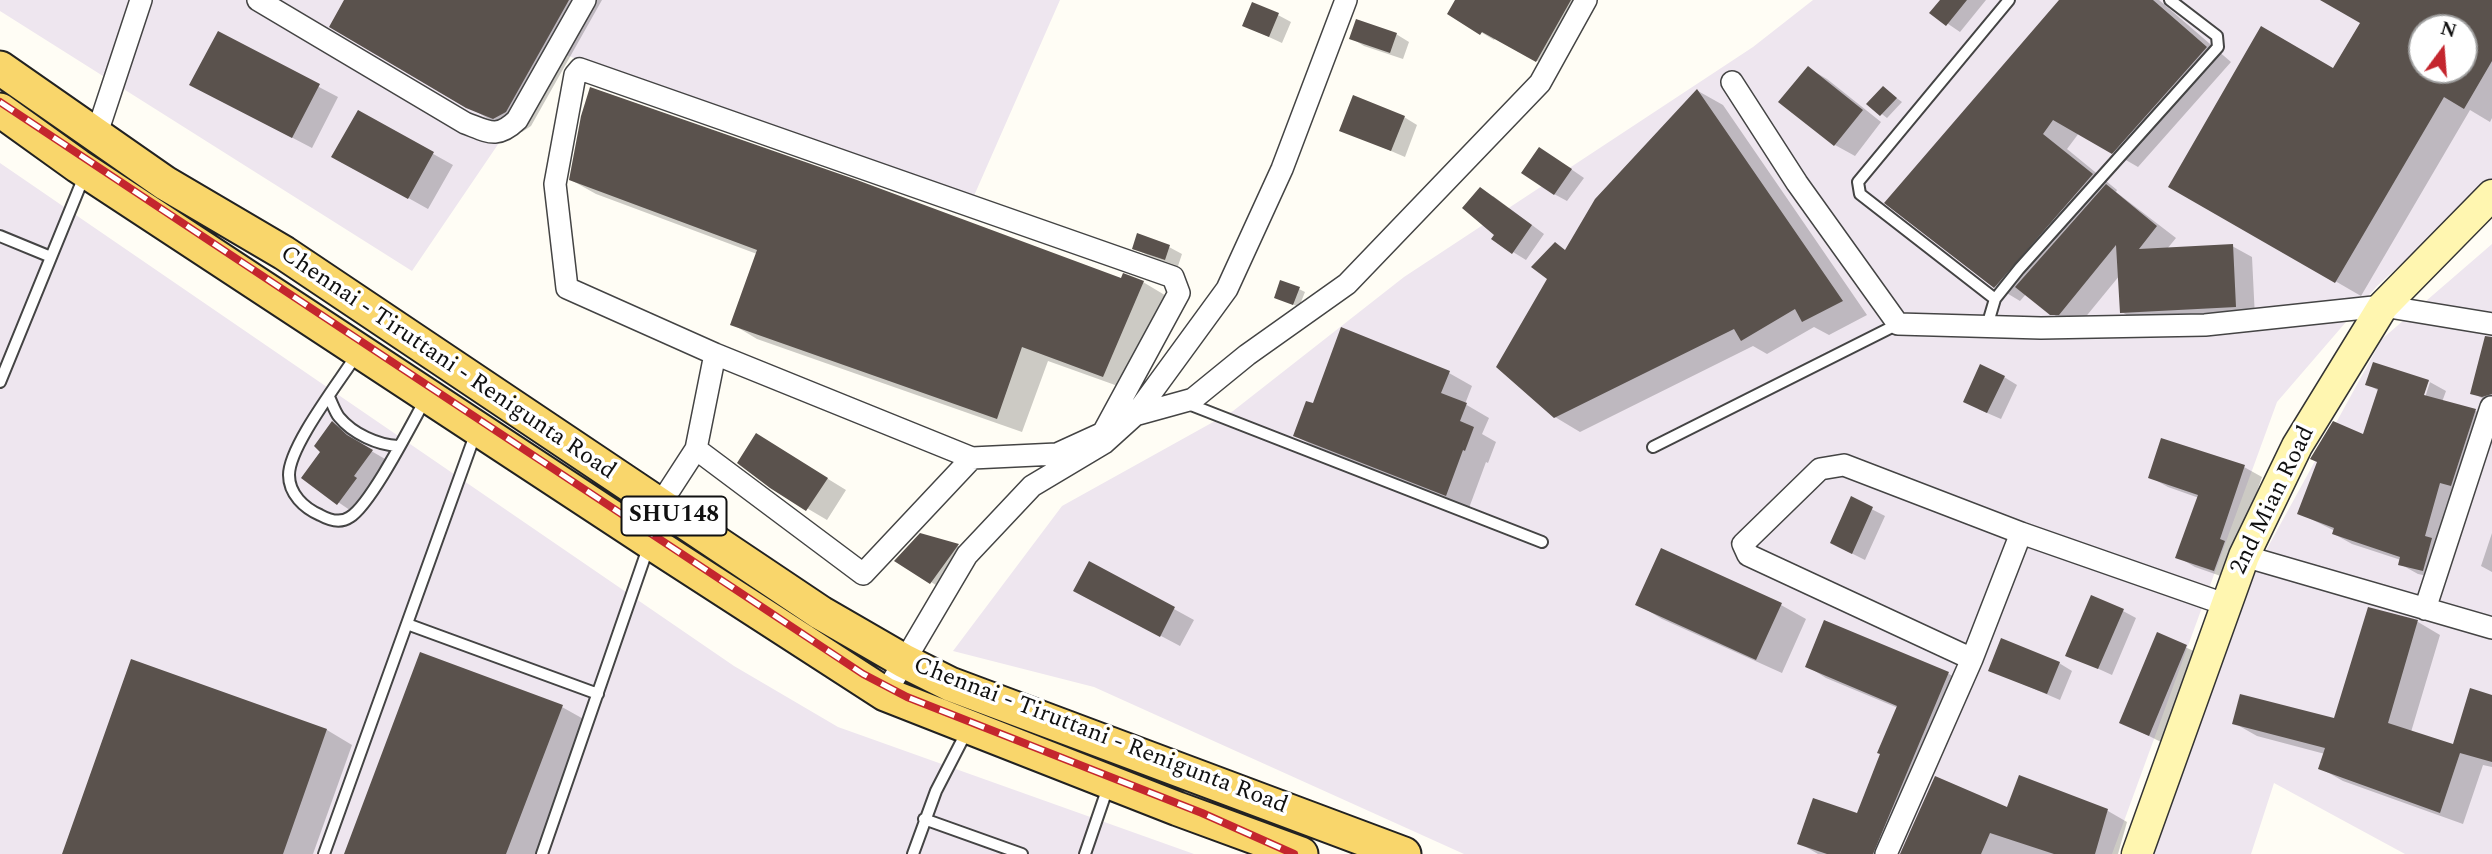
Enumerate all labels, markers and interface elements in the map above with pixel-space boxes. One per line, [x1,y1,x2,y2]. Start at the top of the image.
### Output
north arrow [2408,14,2478,84]
text: N [2437,14,2460,46]
street label: Chennai - Tiruttani - Renigunta Road [274,241,620,487]
street label: 2nd Mian Road [2226,422,2322,580]
road number: SHU148 [622,496,726,536]
street label: Chennai - Tiruttani - Renigunta Road [909,652,1291,822]

